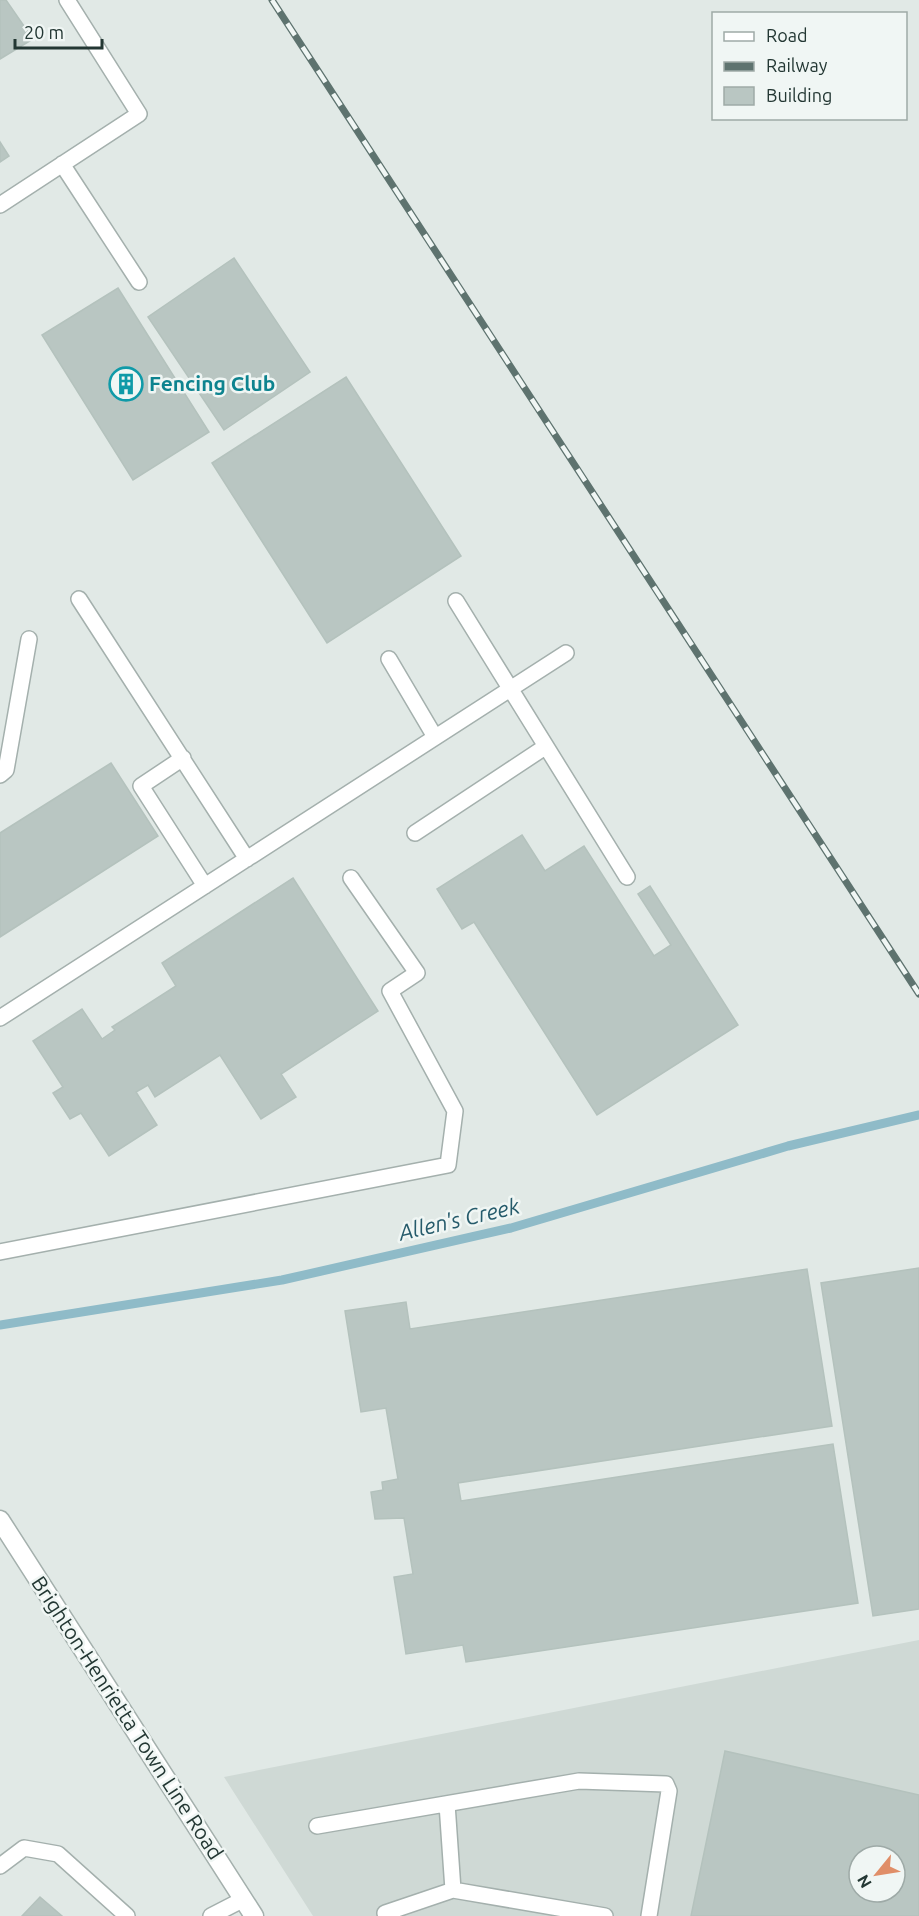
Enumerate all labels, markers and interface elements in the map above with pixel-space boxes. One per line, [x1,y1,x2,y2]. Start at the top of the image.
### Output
scale bar [15,12,102,50]
legend [712,12,907,120]
text: 20 m [24,22,64,42]
text: Road [766,25,808,45]
text: Railway [766,55,828,75]
text: Building [766,85,832,105]
building icon: Fencing Club [108,366,144,402]
place label: Fencing Club [149,371,275,395]
water label: Allen's Creek [395,1192,523,1245]
street label: Brighton-Henrietta Town Line Road [27,1571,228,1863]
north arrow [847,1844,907,1904]
text: N [853,1872,875,1891]

